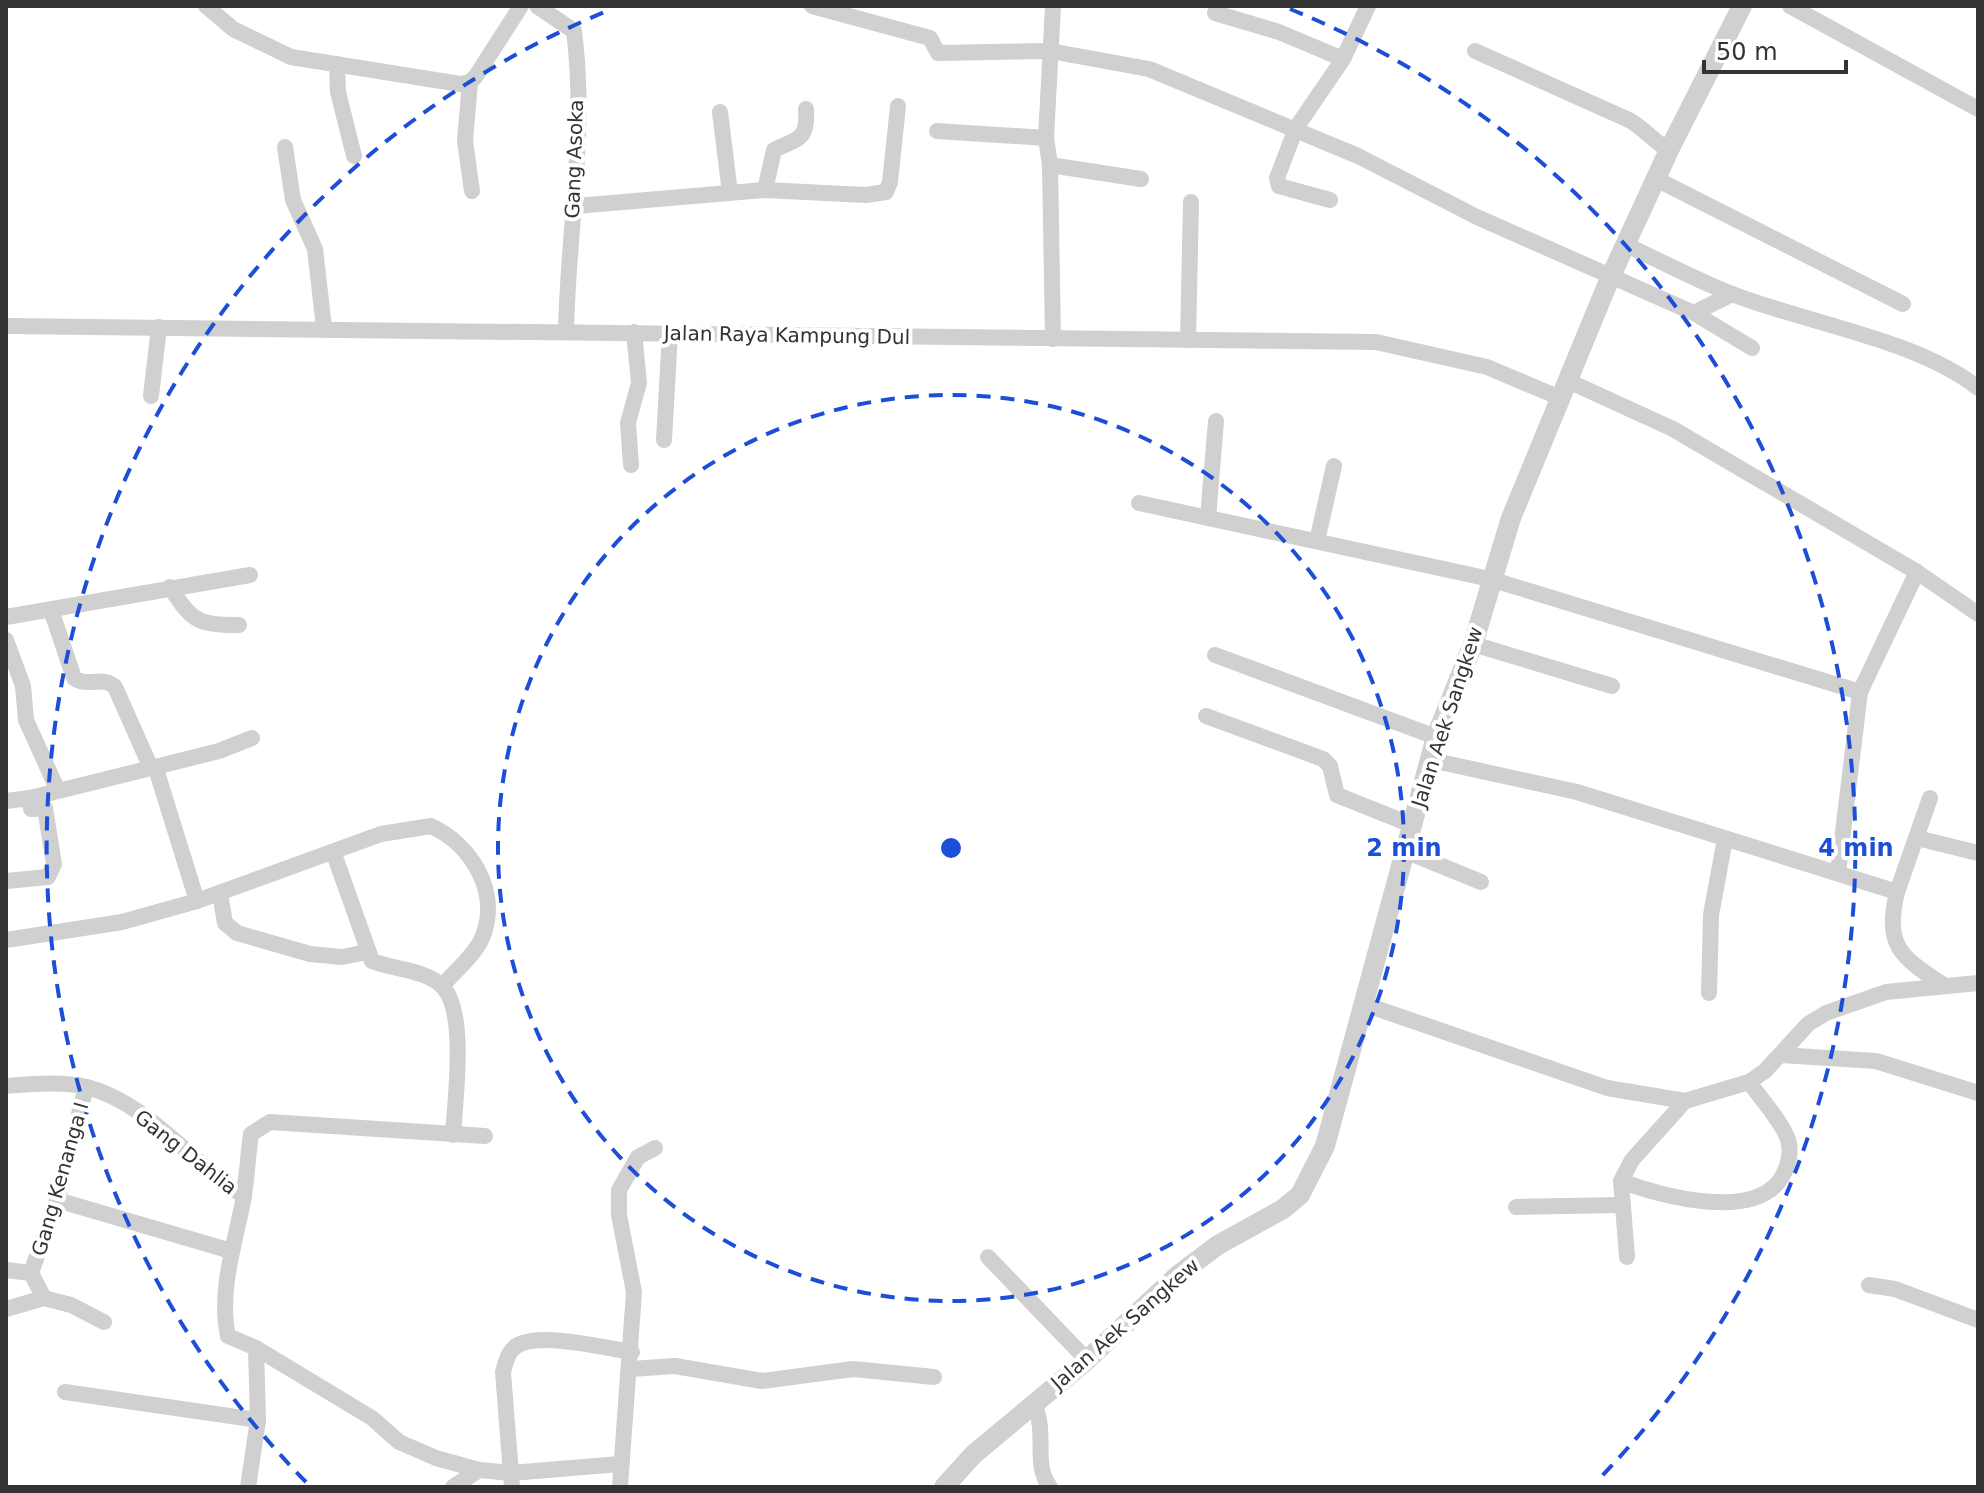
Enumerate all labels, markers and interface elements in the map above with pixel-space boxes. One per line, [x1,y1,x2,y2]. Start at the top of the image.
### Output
scale bar [1704,24,1846,74]
text: 50 m [1716,38,1778,66]
street label: Gang Asoka [560,99,588,219]
street label: Jalan Raya Kampung Dul [662,321,910,349]
street label: Jalan Aek Sangkew [1406,624,1488,812]
centre of rings [937,834,965,862]
text: 2 min [1366,834,1442,862]
text: 4 min [1818,834,1894,862]
street label: Gang Kenanga I [27,1099,93,1259]
street label: Gang Dahlia [130,1105,242,1199]
street label: Jalan Aek Sangkew [1045,1253,1204,1396]

